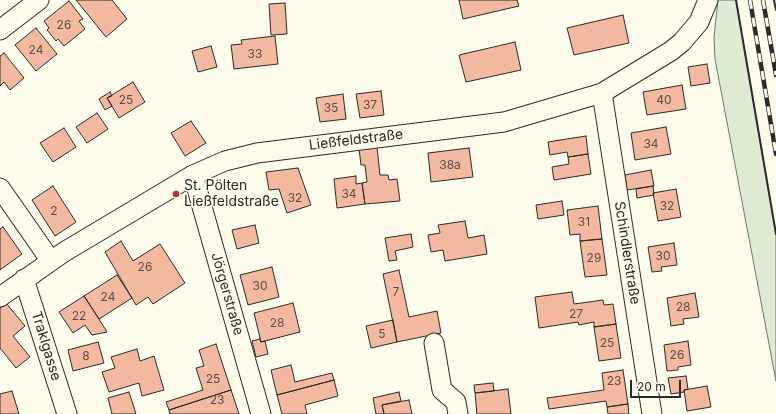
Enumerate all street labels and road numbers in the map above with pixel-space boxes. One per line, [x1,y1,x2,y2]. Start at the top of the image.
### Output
street label: Ließfeldstraße [308,126,404,154]
street label: Schindlerstraße [611,200,643,306]
street label: Jörgerstraße [207,251,247,337]
street label: Traklgasse [27,309,65,383]

